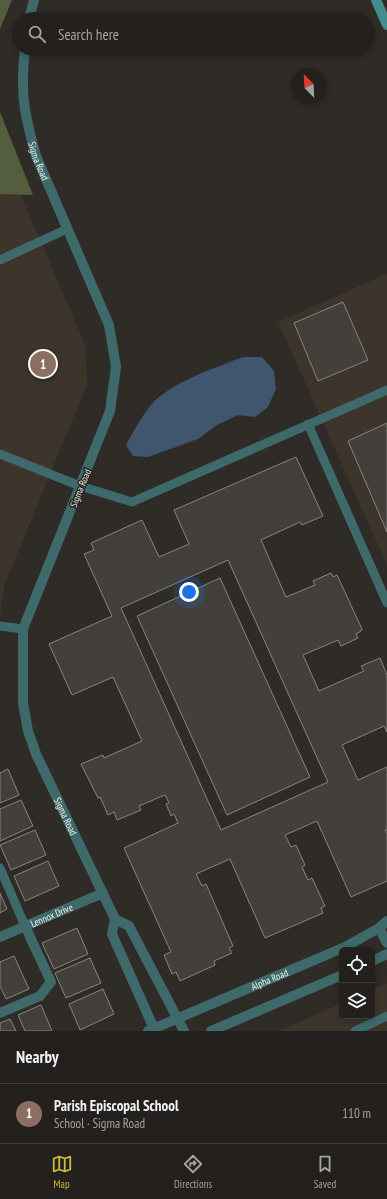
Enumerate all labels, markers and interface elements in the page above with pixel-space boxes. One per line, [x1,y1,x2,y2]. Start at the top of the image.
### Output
search box [12,12,375,56]
icon: search [26,23,48,45]
text: Search here [58,25,119,44]
north arrow [291,68,327,104]
street label: Sigma Road [25,140,52,182]
pin: 1 [30,349,56,379]
street label: Sigma Road [67,467,94,509]
your location [179,582,199,602]
street label: Sigma Road [51,795,80,837]
street label: Lennox Drive [28,901,75,930]
map controls [339,947,375,1019]
button: locate [339,947,375,983]
street label: Alpha Road [249,966,290,993]
button: layers [339,983,375,1019]
text: Nearby [16,1046,59,1068]
text: Parish Episcopal School [54,1096,179,1115]
text: 1 [26,1105,32,1122]
text: 110 m [342,1105,371,1122]
text: School · Sigma Road [54,1115,145,1132]
tab: Map [51,1153,73,1191]
tab: Directions [174,1153,212,1191]
tab: Saved [314,1153,336,1191]

